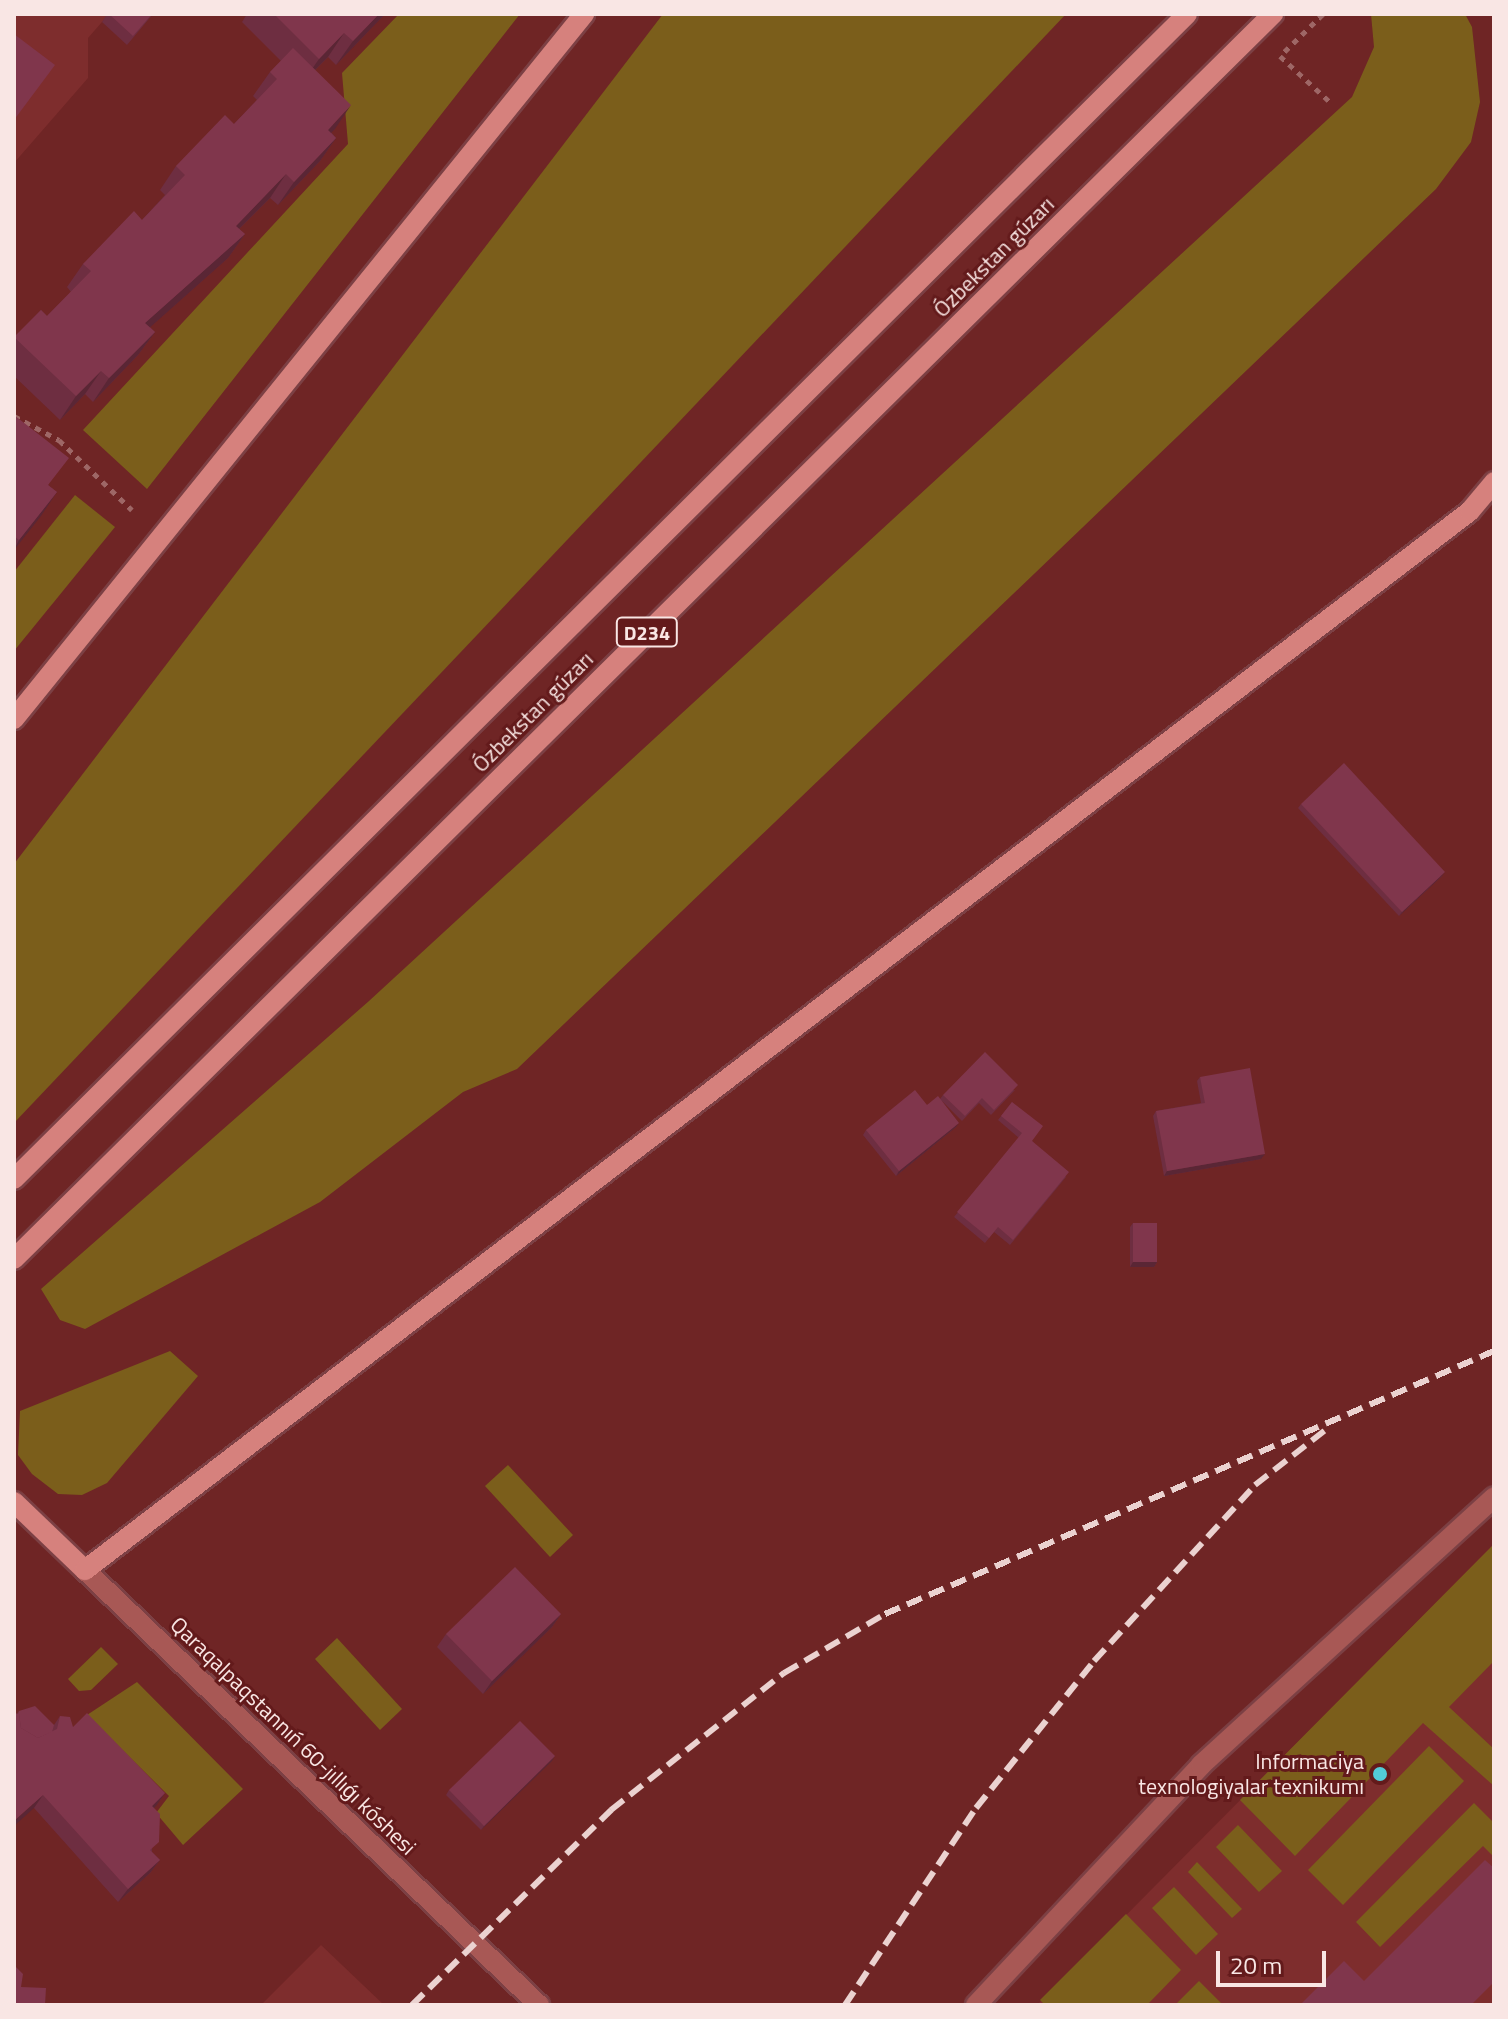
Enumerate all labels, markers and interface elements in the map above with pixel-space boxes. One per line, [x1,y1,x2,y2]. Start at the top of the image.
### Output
street label: Ózbekstan gúzarı [928,191,1060,323]
road number: D234 [615,616,679,648]
street label: Ózbekstan gúzarı [467,646,599,778]
street label: Qaraqalpaqstannıń 60-jıllıǵı kóshesi [165,1612,421,1860]
place label: Informaciya texnologiyalar texnikumı [1138,1748,1364,1800]
marker: Informaciya texnologiyalar texnikumı [1371,1765,1389,1783]
scale bar [1220,1935,1330,1985]
text: 20 m [1230,1947,1282,1983]

